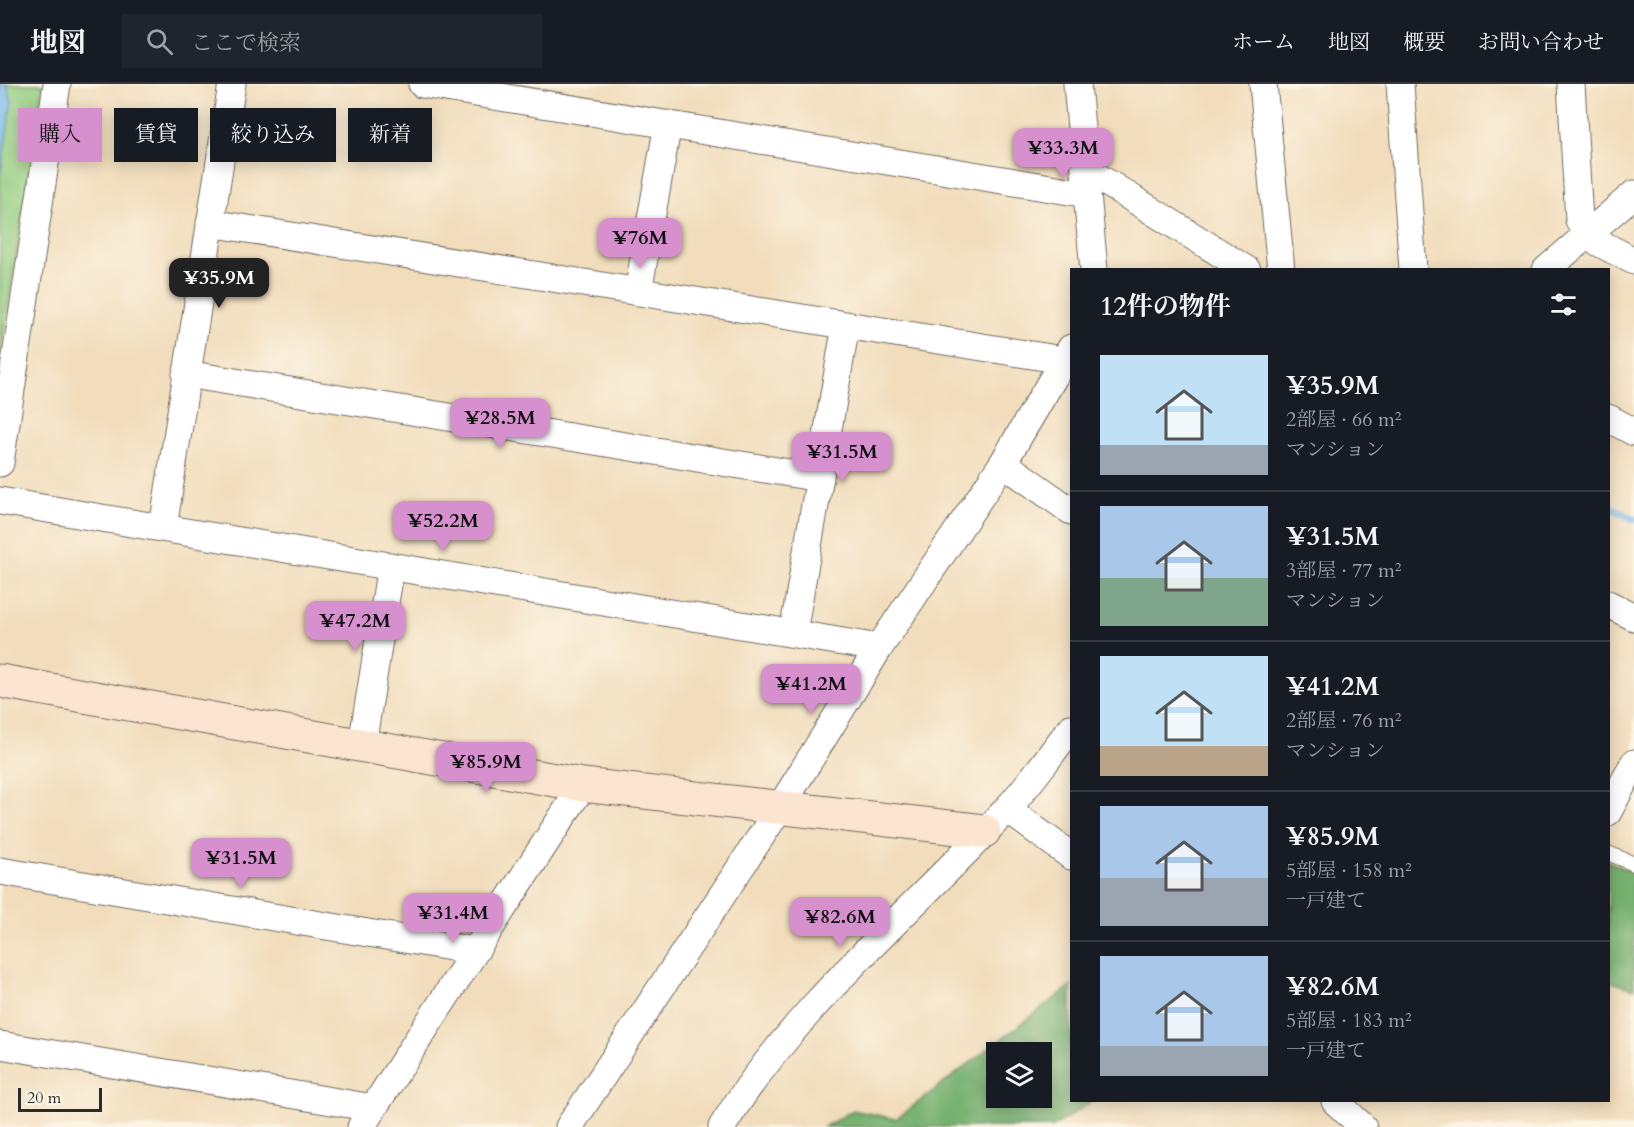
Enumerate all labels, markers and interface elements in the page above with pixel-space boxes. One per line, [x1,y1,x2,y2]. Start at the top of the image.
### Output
search box [122,14,542,68]
text: 地図 [30,24,86,62]
icon: search [143,25,176,58]
text: ここで検索 [191,28,301,58]
text: ホーム [1232,28,1295,57]
text: 地図 [1328,28,1370,57]
text: 概要 [1403,28,1445,57]
text: お問い合わせ [1478,28,1604,57]
chip: 購入 [18,108,102,162]
chip: 賃貸 [114,108,198,162]
chip: 絞り込み [210,108,336,162]
chip: 新着 [348,108,432,162]
pin: ¥33.3M [1014,128,1112,179]
text: ¥33.3M [1027,134,1099,161]
pin: ¥76M [604,218,676,269]
text: ¥76M [612,224,668,251]
pin: ¥35.9M [170,258,268,309]
text: ¥35.9M [183,264,255,291]
icon: filters [1547,288,1580,321]
text: 12件の物件 [1100,289,1231,324]
text: ¥35.9M [1286,368,1379,403]
icon: home [1148,379,1220,451]
pin: ¥28.5M [451,398,549,449]
text: ¥28.5M [464,404,536,431]
text: 2部屋 · 66 m² [1286,406,1402,433]
pin: ¥31.5M [793,432,891,483]
text: マンション [1286,436,1385,463]
text: ¥31.5M [806,438,878,465]
pin: ¥52.2M [394,501,492,552]
text: ¥52.2M [407,507,479,534]
text: ¥31.5M [1286,519,1379,554]
icon: home [1148,530,1220,602]
text: 3部屋 · 77 m² [1286,557,1402,584]
text: マンション [1286,587,1385,614]
pin: ¥47.2M [306,601,404,652]
text: ¥47.2M [319,607,391,634]
pin: ¥41.2M [762,664,860,715]
text: ¥41.2M [1286,669,1379,704]
text: ¥41.2M [775,670,847,697]
icon: home [1148,680,1220,752]
text: 2部屋 · 76 m² [1286,707,1402,734]
text: マンション [1286,737,1385,764]
pin: ¥85.9M [437,742,535,793]
text: ¥85.9M [450,748,522,775]
text: ¥85.9M [1286,819,1379,854]
icon: home [1148,830,1220,902]
pin: ¥31.5M [192,838,290,889]
text: ¥31.5M [205,844,277,871]
text: 5部屋 · 158 m² [1286,857,1412,884]
text: 一戸建て [1286,887,1366,914]
pin: ¥31.4M [404,893,502,944]
pin: ¥82.6M [791,897,889,948]
text: ¥31.4M [417,899,489,926]
text: ¥82.6M [804,903,876,930]
text: ¥82.6M [1286,969,1379,1004]
icon: home [1148,980,1220,1052]
text: 5部屋 · 183 m² [1286,1007,1412,1034]
text: 一戸建て [1286,1037,1366,1064]
map controls [986,1042,1052,1108]
button: layers [986,1042,1052,1108]
scale bar [18,1085,102,1112]
text: 20 m [27,1087,61,1109]

